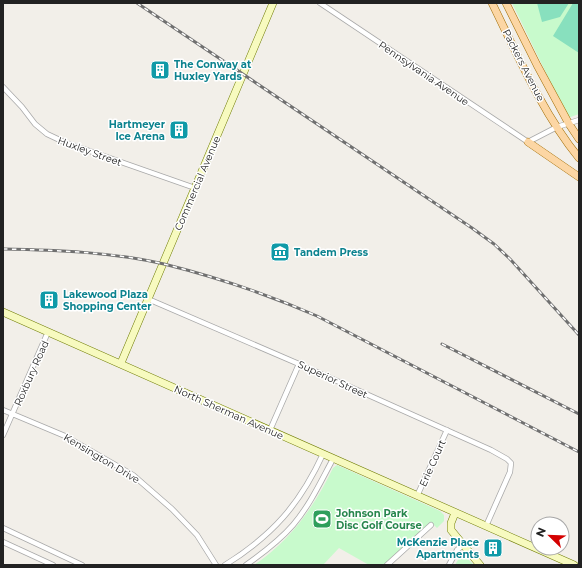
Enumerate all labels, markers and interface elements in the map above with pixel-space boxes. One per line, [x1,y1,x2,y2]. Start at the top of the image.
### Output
street label: Packers Avenue [500,27,547,104]
street label: Pennsylvania Avenue [376,38,471,109]
place label: The Conway at Huxley Yards [174,58,252,83]
building icon: The Conway at Huxley Yards [149,59,171,81]
place label: Hartmeyer Ice Arena [109,118,166,143]
building icon: Hartmeyer Ice Arena [168,119,190,141]
street label: Huxley Street [56,134,124,169]
street label: Commercial Avenue [172,134,223,232]
museum icon: Tandem Press [269,241,291,263]
place label: Tandem Press [294,246,369,259]
place label: Lakewood Plaza Shopping Center [63,288,152,313]
building icon: Lakewood Plaza Shopping Center [38,289,60,311]
street label: Roxbury Road [11,338,52,408]
street label: Superior Street [296,358,370,401]
street label: North Sherman Avenue [172,382,286,442]
street label: Kensington Drive [61,431,142,486]
street label: Erie Court [416,438,449,489]
place label: Johnson Park Disc Golf Course [335,507,422,532]
sports icon: Johnson Park Disc Golf Course [311,508,333,530]
north arrow [530,516,570,556]
text: N [533,525,549,539]
place label: McKenzie Place Apartments [397,536,480,561]
building icon: McKenzie Place Apartments [482,537,504,559]

